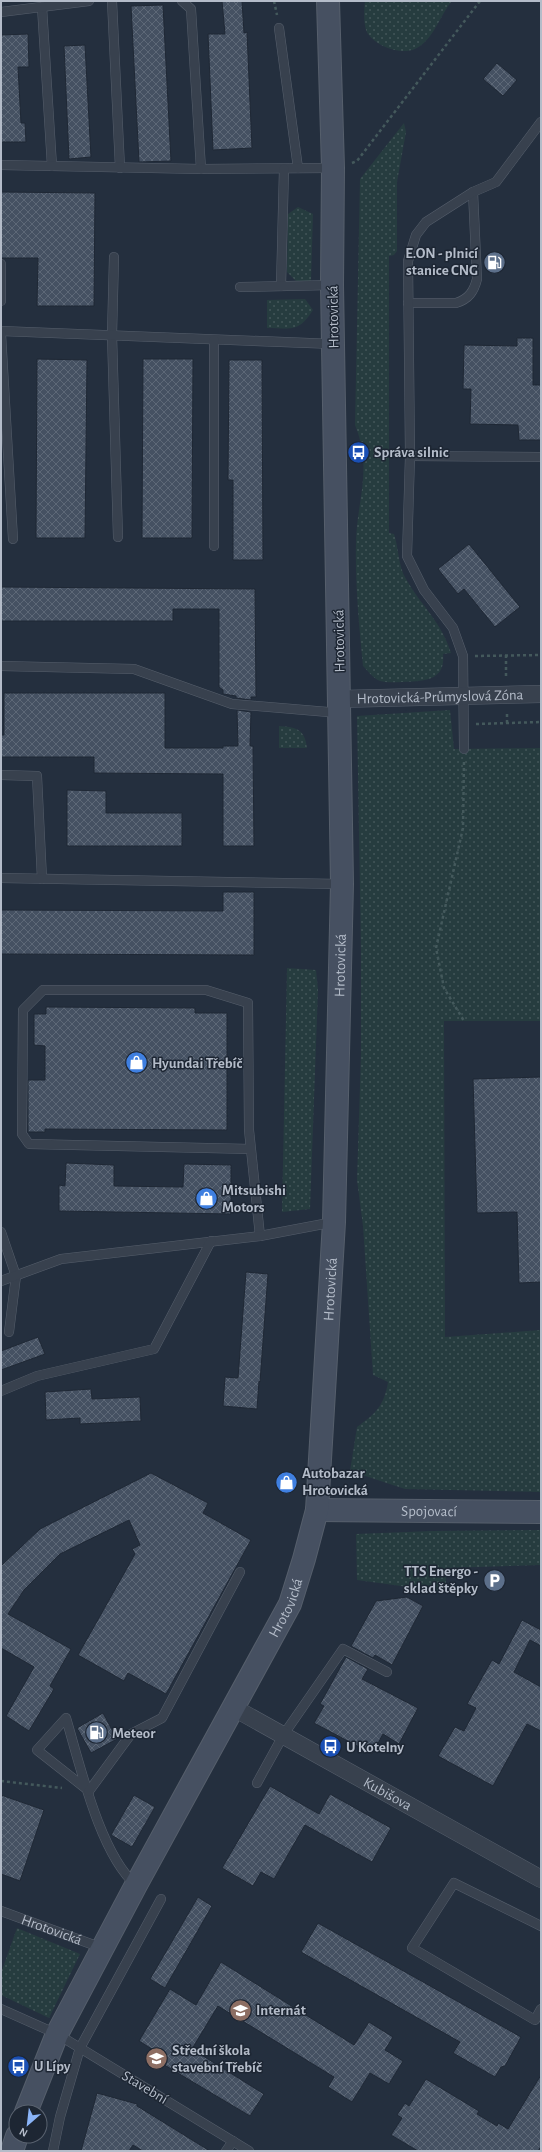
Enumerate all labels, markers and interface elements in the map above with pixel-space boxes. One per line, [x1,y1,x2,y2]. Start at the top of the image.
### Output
place label: E.ON - plnicí stanice CNG [405,246,479,278]
fuel station icon: E.ON - plnicí stanice CNG [481,249,507,275]
street label: Hrotovická [325,285,342,349]
bus stop icon: Správa silnic [346,439,372,465]
place label: Správa silnic [374,445,449,460]
street label: Hrotovická [331,609,348,673]
street label: Hrotovická-Průmyslová Zóna [356,687,524,707]
street label: Hrotovická [332,934,349,997]
shop icon: Hyundai Třebíč [123,1050,149,1076]
place label: Hyundai Třebíč [152,1056,242,1071]
place label: Mitsubishi Motors [222,1183,286,1215]
shop icon: Mitsubishi Motors [194,1186,220,1212]
street label: Hrotovická [321,1257,340,1321]
place label: Autobazar Hrotovická [302,1466,368,1498]
shop icon: Autobazar Hrotovická [274,1469,300,1495]
street label: Spojovací [401,1504,457,1519]
place label: TTS Energo - sklad štěpky [404,1564,478,1596]
parking icon: TTS Energo - sklad štěpky [481,1567,507,1593]
street label: Hrotovická [266,1576,306,1640]
fuel station icon: Meteor [84,1720,110,1746]
place label: Meteor [112,1726,156,1741]
bus stop icon: U Kotelny [318,1734,344,1760]
place label: U Kotelny [346,1740,404,1755]
street label: Kubišova [361,1775,414,1813]
street label: Hrotovická [19,1912,84,1948]
school or university icon: Internát [228,1997,254,2023]
place label: Internát [256,2003,306,2018]
place label: Střední škola stavební Třebíč [172,2043,262,2075]
school or university icon: Střední škola stavební Třebíč [144,2046,170,2072]
bus stop icon: U Lípy [6,2053,32,2079]
place label: U Lípy [34,2059,71,2074]
street label: Stavební [119,2068,171,2107]
north arrow [8,2104,48,2144]
text: N [18,2126,30,2139]

